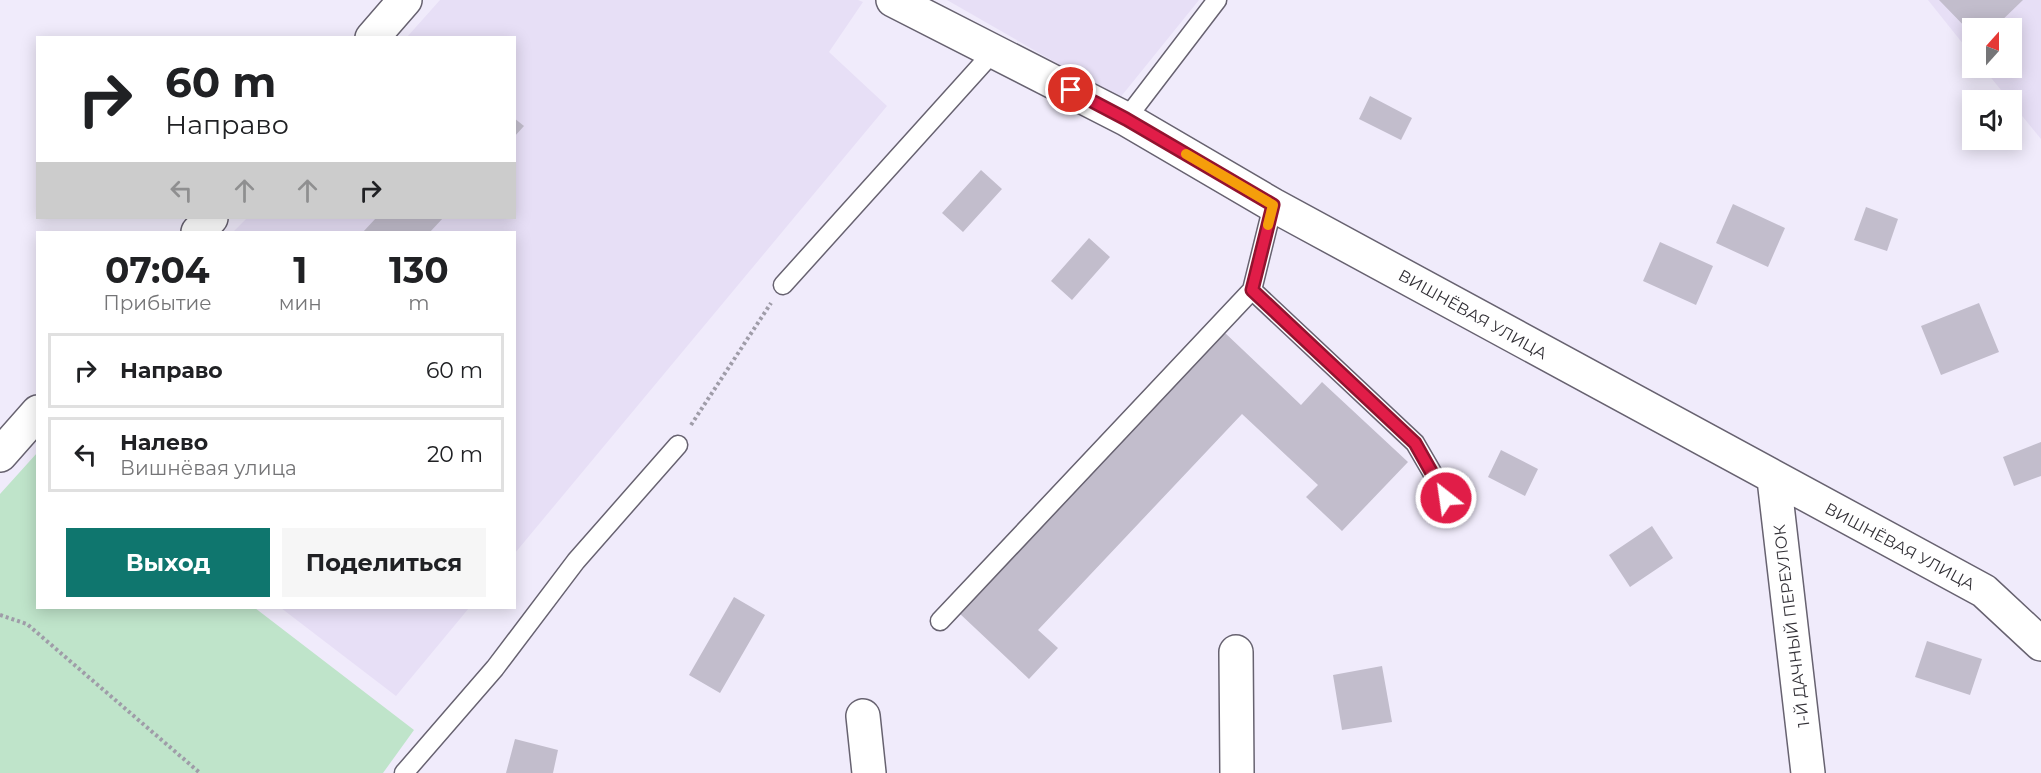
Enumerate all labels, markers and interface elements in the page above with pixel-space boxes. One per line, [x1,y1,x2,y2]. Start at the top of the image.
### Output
north arrow [1962,18,2022,78]
map controls [1962,18,2022,150]
text: 60 m [165,56,276,108]
icon: right [66,60,144,138]
pin [1045,64,1096,115]
icon: arrive [1054,73,1087,106]
button: sound [1962,90,2022,150]
text: Направо [165,108,289,141]
icon: left [165,174,198,207]
icon: ahead [228,174,261,207]
icon: ahead [291,174,324,207]
icon: right [354,174,387,207]
text: 07:04 [105,248,210,292]
text: 1 [293,248,307,292]
text: 130 [389,248,449,292]
street label: ВИШНЁВАЯ УЛИЦА [1395,265,1551,363]
text: Прибытие [103,291,212,315]
text: мин [279,291,322,315]
text: m [408,291,429,315]
icon: right [69,354,102,387]
text: Направо [120,357,223,384]
text: 60 m [426,357,483,384]
text: Налево [120,429,208,456]
icon: left [69,438,102,471]
text: 20 m [427,441,483,468]
text: Вишнёвая улица [120,456,297,480]
position arrow [1414,466,1478,530]
street label: ВИШНЁВАЯ УЛИЦА [1822,498,1978,594]
street label: 1-Й ДАЧНЫЙ ПЕРЕУЛОК [1770,523,1813,728]
button: Выход [66,528,270,597]
button: Поделиться [282,528,486,597]

